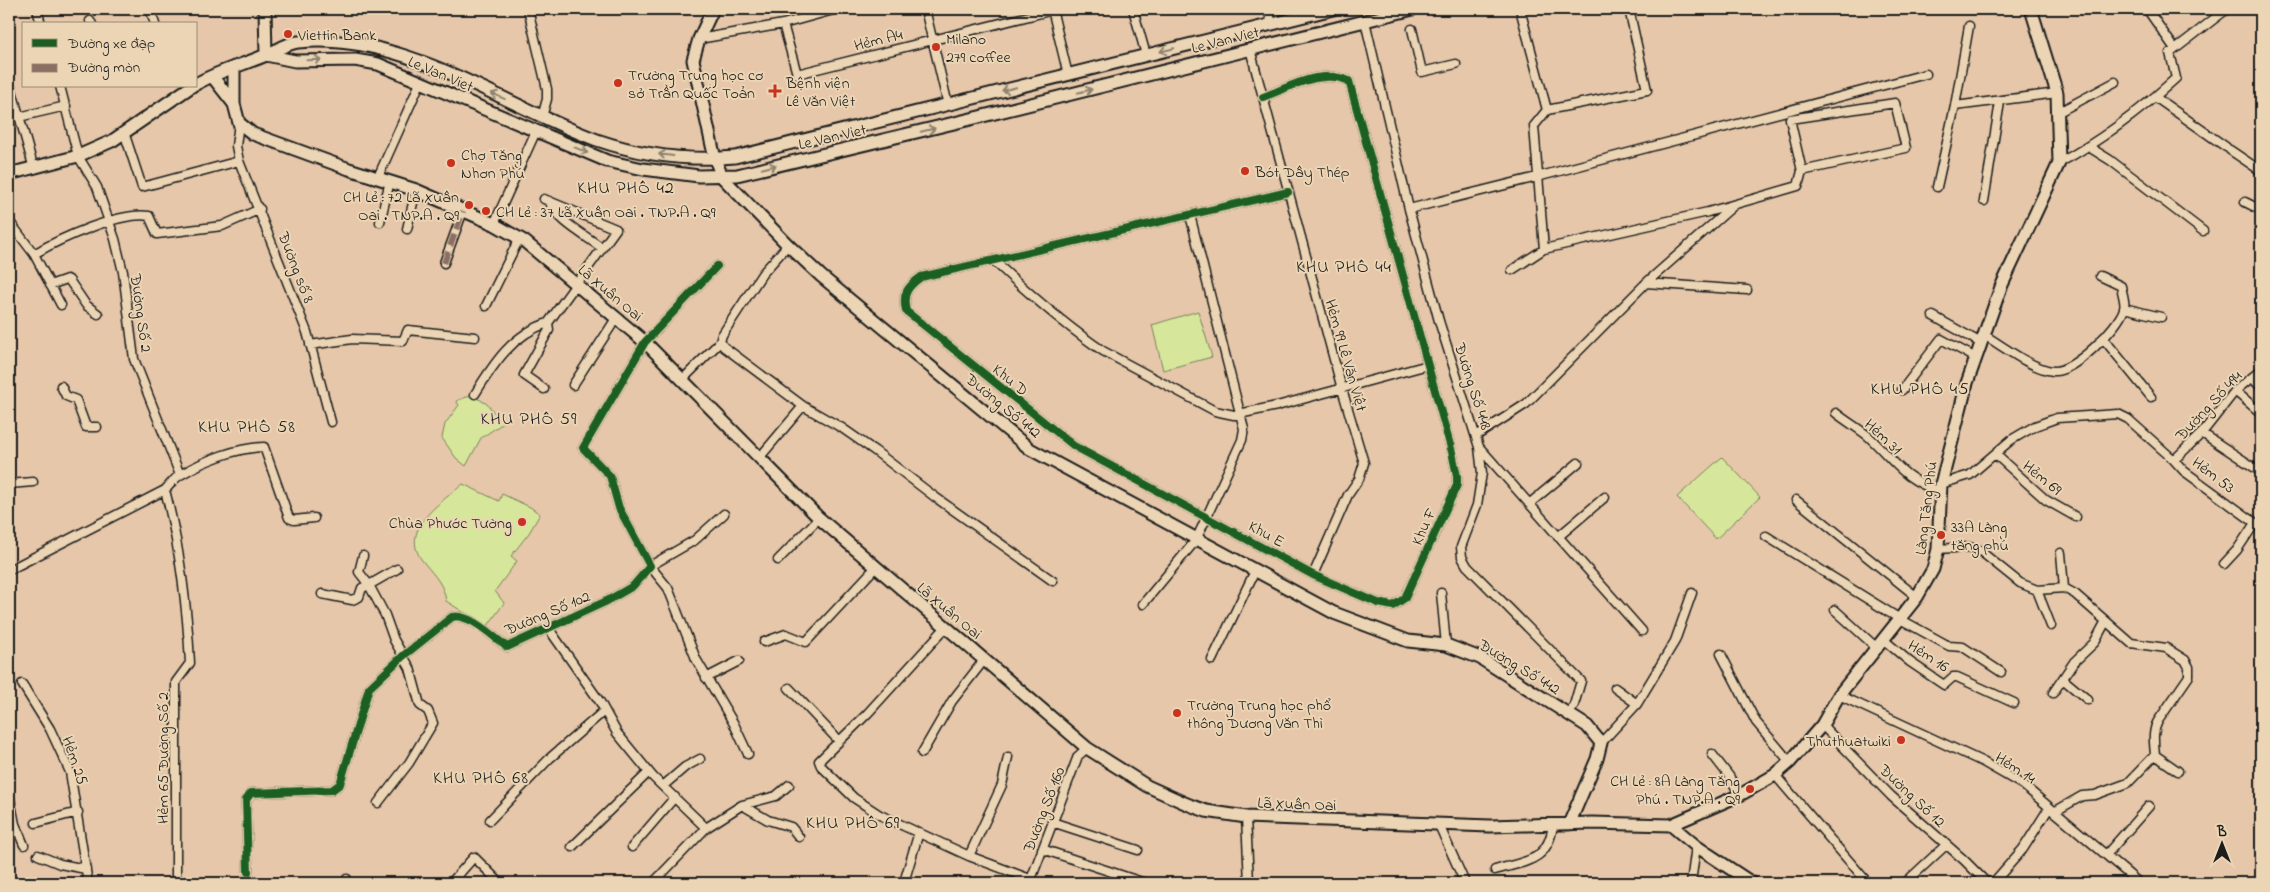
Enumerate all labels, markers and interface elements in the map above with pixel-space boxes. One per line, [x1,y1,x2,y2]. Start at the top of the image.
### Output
street label: Le Van Viet [1189,21,1262,61]
legend [22,22,198,88]
street label: Hẻm A4 [852,23,906,59]
place label: Viettin Bank [297,24,377,48]
marker: Viettin Bank [282,28,294,40]
place label: Milano 279 coffee [946,28,1011,70]
text: Đường xe đạp [67,33,155,56]
marker: Milano 279 coffee [930,41,942,53]
one-way arrow [1159,46,1175,55]
street label: Le Van Viet [404,50,477,100]
one-way arrow [306,56,322,65]
text: Đường mòn [67,57,140,80]
place label: Trường Trung học cơ sở Trần Quốc Toản [628,64,763,106]
place label: Bệnh viện Lê Văn Việt [785,72,856,114]
marker: Trường Trung học cơ sở Trần Quốc Toản [612,77,624,89]
marker: Bệnh viện Lê Văn Việt [768,84,782,98]
one-way arrow [1002,85,1018,94]
one-way arrow [1077,86,1093,95]
one-way arrow [491,91,506,101]
street label: Le Van Viet [796,118,869,157]
one-way arrow [919,125,935,134]
place label: Chợ Tăng Nhơn Phú [461,144,525,186]
one-way arrow [573,146,588,155]
one-way arrow [659,150,675,160]
marker: Chợ Tăng Nhơn Phú [445,157,457,169]
place label: Bót Dây Thép [1254,161,1350,185]
one-way arrow [761,162,777,171]
marker: Bót Dây Thép [1239,165,1251,177]
district label: KHU PHỐ 42 [577,176,675,202]
place label: CH Lẻ : 72 Lã Xuân Oai . TNP.A . Q9 [343,186,459,228]
marker: CH Lẻ : 72 Lã Xuân Oai . TNP.A . Q9 [463,199,475,211]
place label: CH Lẻ : 37 Lã Xuân Oai . TNP.A . Q9 [496,201,716,225]
marker: CH Lẻ : 37 Lã Xuân Oai . TNP.A . Q9 [480,205,492,217]
street label: Đường số 8 [270,228,320,307]
district label: KHU PHỐ 44 [1296,255,1392,281]
street label: Lã Xuân Oai [572,259,648,328]
street label: Đường Số 2 [123,272,157,354]
street label: Hẻm 99 Lê Văn Việt [1318,297,1373,415]
street label: Đường Số 448 [1446,339,1497,433]
street label: Khu D [987,359,1033,403]
street label: Đường Số 494 [2170,365,2249,448]
street label: Đường Số 442 [959,368,1046,445]
district label: KHU PHỐ 45 [1871,377,1969,403]
district label: KHU PHỐ 59 [481,407,577,433]
street label: Hẻm 31 [1858,413,1907,461]
district label: KHU PHỐ 58 [198,415,296,441]
street label: Hẻm 53 [2186,451,2239,500]
street label: Hẻm 69 [2017,455,2067,502]
street label: Làng Tăng Phú [1909,460,1945,557]
street label: Khu F [1406,504,1444,549]
place label: Chùa Phước Tường [389,512,512,536]
street label: Khu E [1244,515,1289,554]
marker: Chùa Phước Tường [516,516,528,528]
place label: 33A Làng tăng phú [1951,516,2009,558]
marker: 33A Làng tăng phú [1935,529,1947,541]
street label: Lã Xuân Oai [911,577,987,646]
street label: Đường Số 102 [500,585,594,643]
street label: Đường Số 442 [1473,633,1565,702]
street label: Hẻm 16 [1902,634,1953,679]
street label: Hẻm 65 Đường Số 2 [152,692,176,824]
place label: Trường Trung học phổ thông Dương Văn Thì [1187,694,1331,736]
marker: Trường Trung học phổ thông Dương Văn Thì [1171,707,1183,719]
place label: Thuthuatwiki [1806,730,1891,754]
street label: Hẻm 25 [55,733,94,788]
marker: Thuthuatwiki [1895,734,1907,746]
street label: Hẻm 14 [1990,746,2040,791]
street label: Đường Số 12 [1872,758,1951,834]
street label: Đường Số 160 [1017,763,1072,857]
district label: KHU PHỐ 68 [433,766,529,792]
place label: CH Lẻ : 8A Làng Tăng Phú . TNP.A . Q9 [1610,770,1740,812]
marker: CH Lẻ : 8A Làng Tăng Phú . TNP.A . Q9 [1744,783,1756,795]
street label: Lã Xuân Oai [1257,792,1337,818]
district label: KHU PHỐ 69 [806,811,900,837]
north arrow [2198,820,2248,870]
text: B [2216,822,2227,843]

